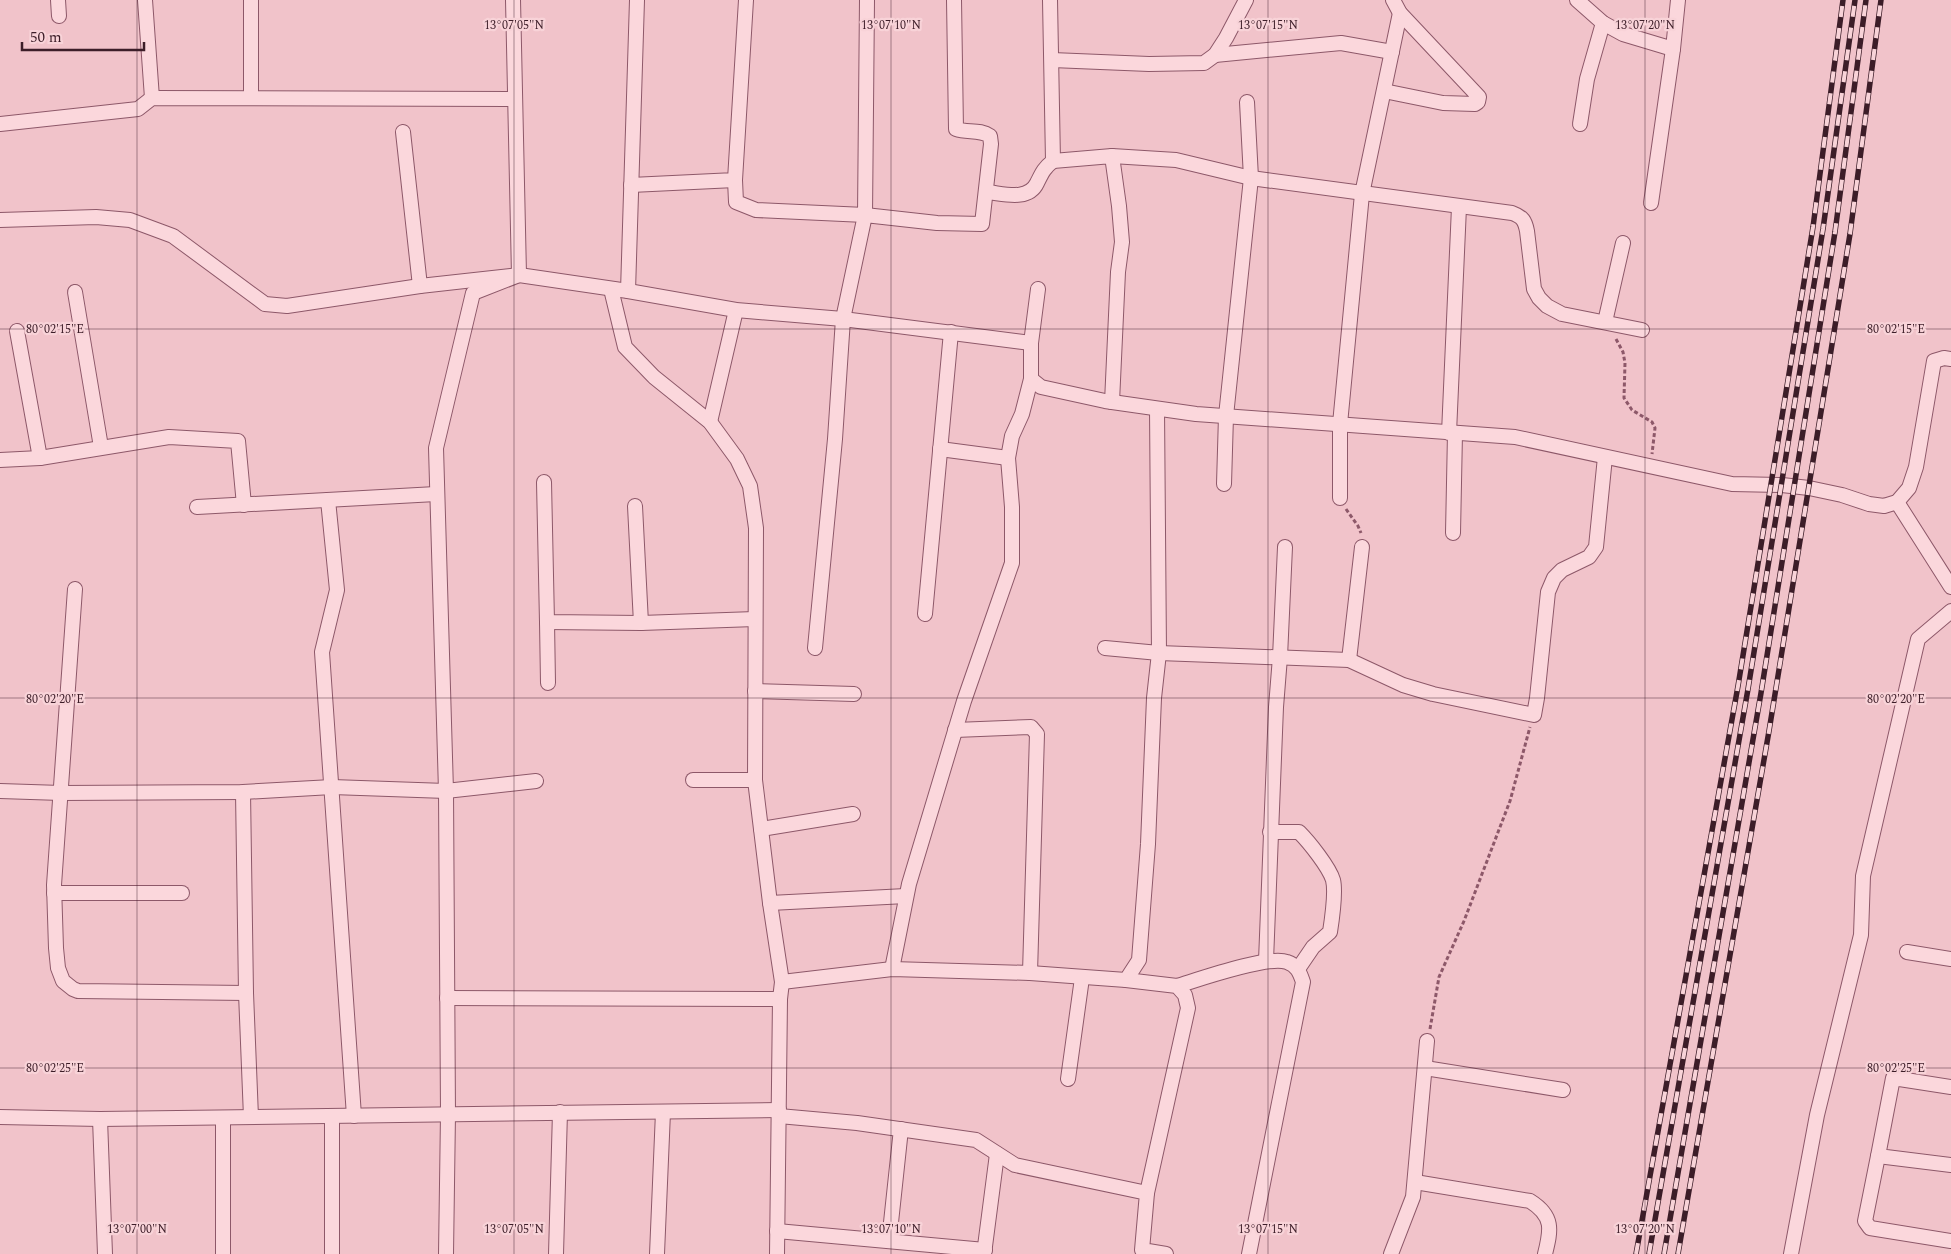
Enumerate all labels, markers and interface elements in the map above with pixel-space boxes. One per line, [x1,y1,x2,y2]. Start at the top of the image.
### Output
text: 13°07'05"N [484,16,544,35]
text: 13°07'10"N [861,16,921,35]
text: 13°07'15"N [1238,16,1298,35]
text: 13°07'20"N [1615,16,1675,35]
scale bar [22,20,145,52]
text: 50 m [30,26,62,49]
text: 80°02'15"E [26,320,84,339]
text: 80°02'15"E [1867,320,1925,339]
text: 80°02'20"E [26,690,84,709]
text: 80°02'20"E [1867,690,1925,709]
text: 80°02'25"E [26,1059,84,1078]
text: 80°02'25"E [1867,1059,1925,1078]
text: 13°07'00"N [107,1220,167,1239]
text: 13°07'05"N [484,1220,544,1239]
text: 13°07'10"N [861,1220,921,1239]
text: 13°07'15"N [1238,1220,1298,1239]
text: 13°07'20"N [1615,1220,1675,1239]

